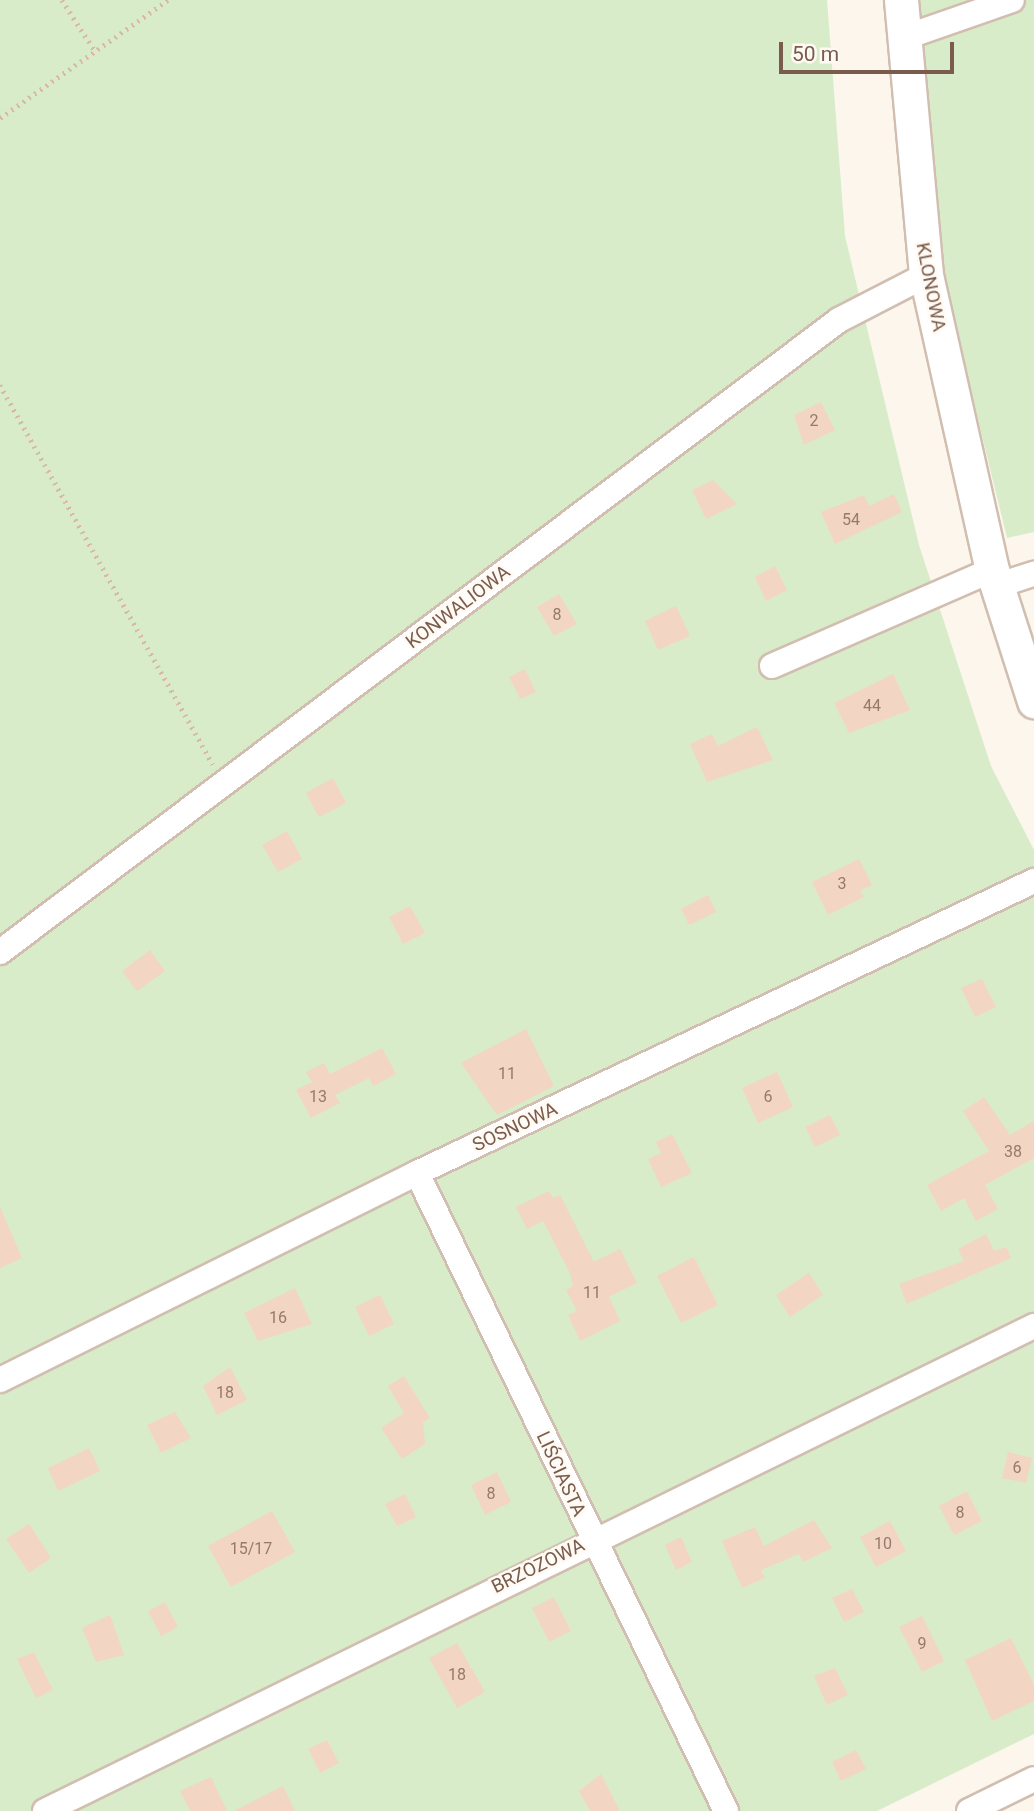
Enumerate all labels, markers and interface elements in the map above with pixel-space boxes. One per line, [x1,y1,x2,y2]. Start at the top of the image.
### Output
scale bar [782,28,957,72]
text: 50 m [792,42,839,66]
street label: KLONOWA [911,241,951,333]
house number: 2 [810,411,818,431]
house number: 54 [842,510,860,530]
street label: KONWALIOWA [401,560,515,654]
house number: 8 [553,605,561,625]
house number: 44 [863,696,881,716]
house number: 3 [838,874,846,894]
house number: 11 [498,1064,516,1084]
house number: 13 [309,1087,327,1107]
house number: 6 [764,1087,772,1107]
street label: SOSNOWA [469,1097,561,1157]
house number: 38 [1004,1142,1022,1162]
house number: 11 [583,1283,601,1303]
house number: 16 [269,1308,287,1328]
house number: 18 [216,1383,234,1403]
street label: LIŚCIASTA [531,1428,591,1520]
house number: 6 [1013,1458,1021,1478]
house number: 8 [487,1484,495,1504]
house number: 8 [956,1503,964,1523]
street label: BRZOZOWA [488,1534,588,1598]
house number: 10 [874,1534,892,1554]
house number: 15/17 [230,1539,272,1559]
house number: 9 [918,1634,926,1654]
house number: 18 [448,1665,466,1685]

